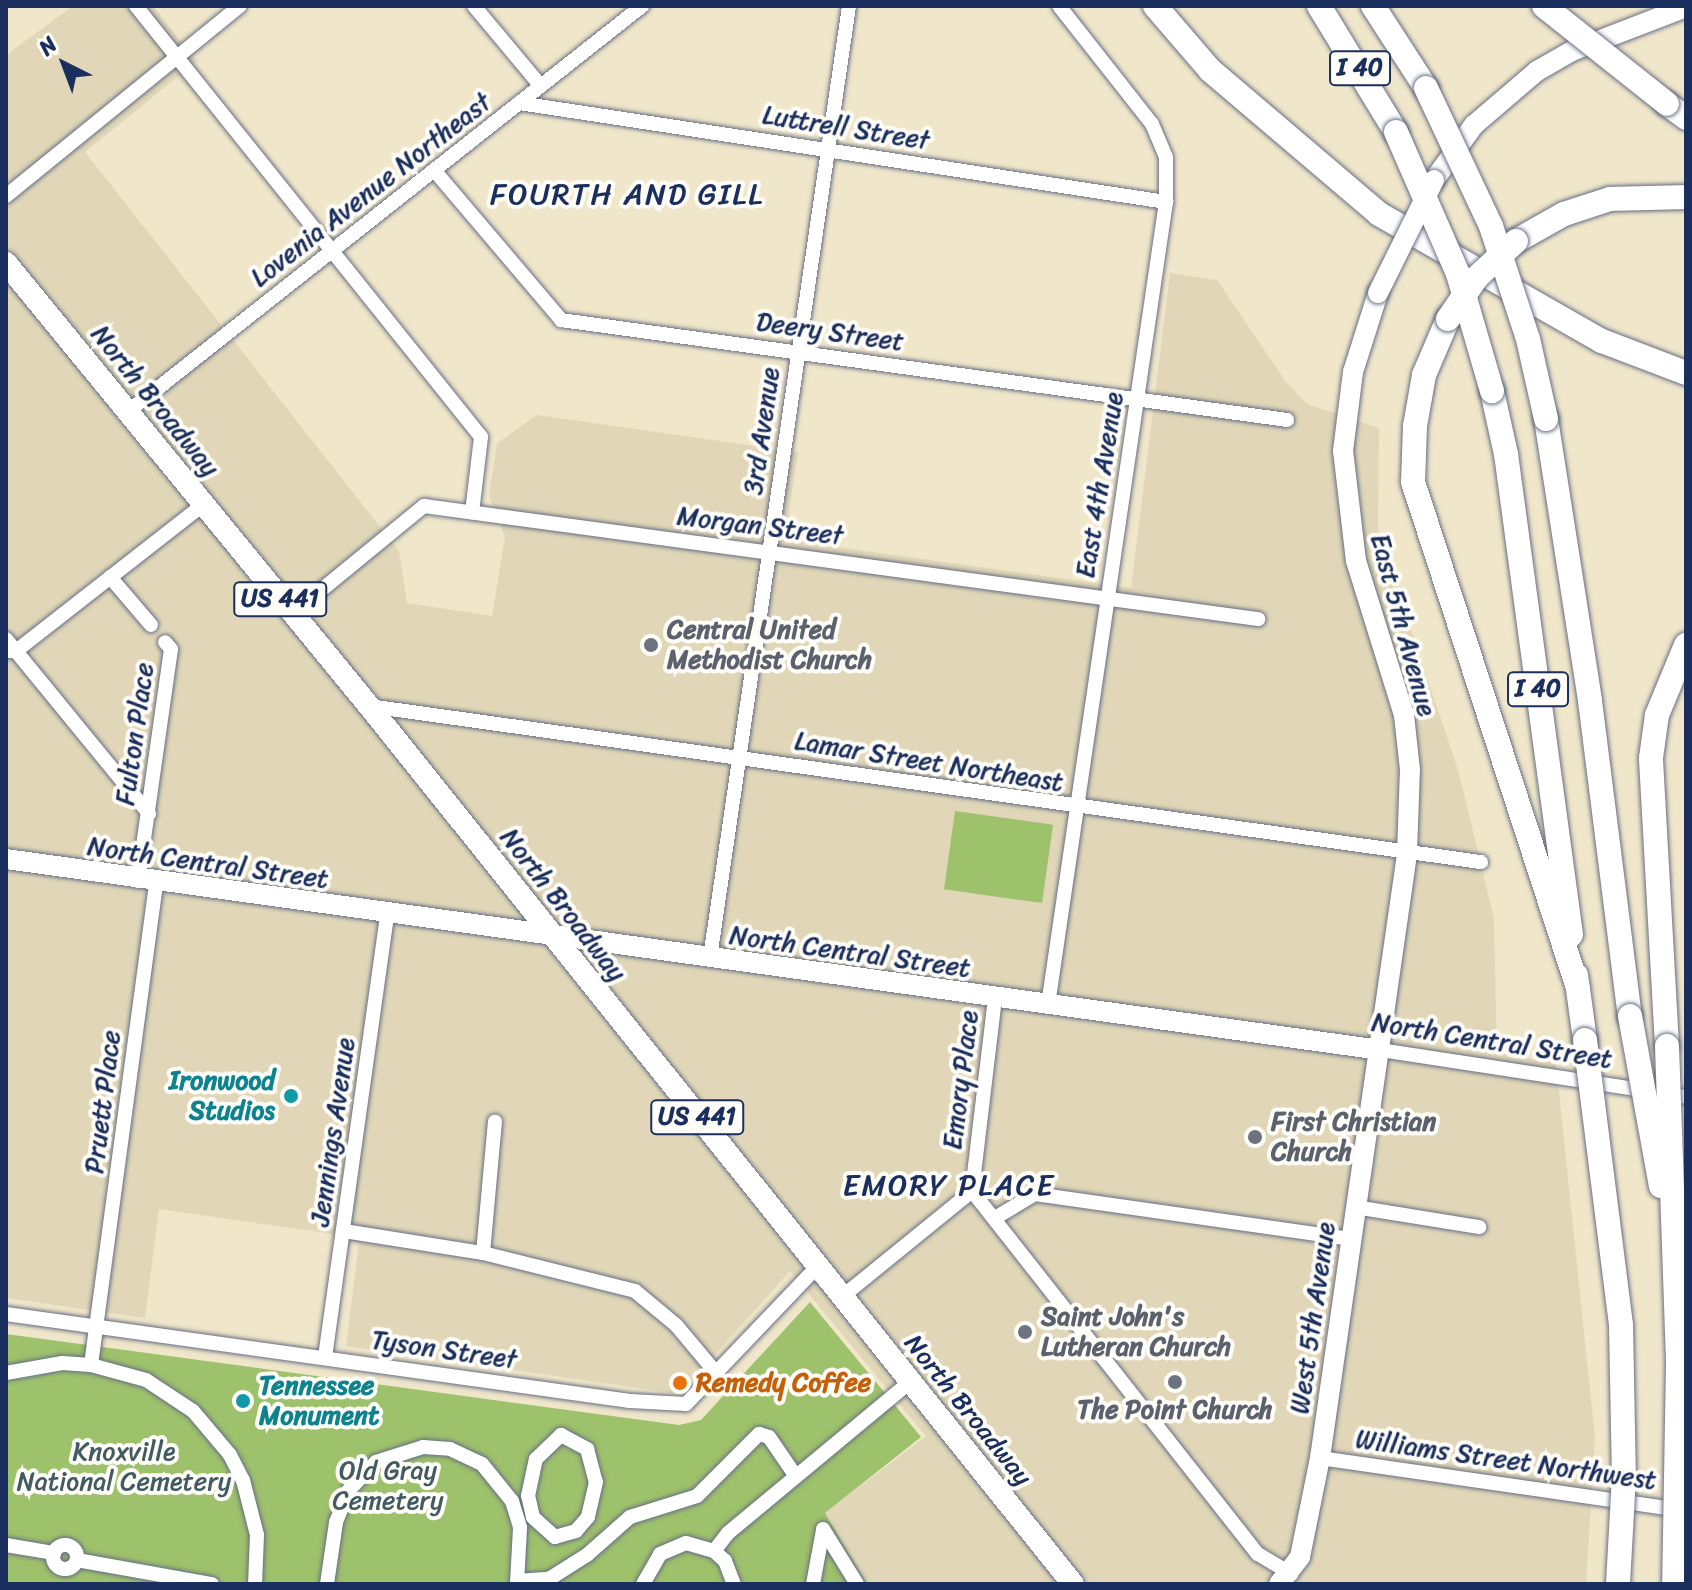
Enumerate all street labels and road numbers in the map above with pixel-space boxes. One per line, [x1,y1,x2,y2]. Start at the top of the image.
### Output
road number: I 40 [1328,48,1392,88]
street label: Lovenia Avenue Northeast [244,86,498,294]
street label: Luttrell Street [760,99,932,157]
street label: Deery Street [754,306,906,358]
street label: North Broadway [85,319,225,483]
street label: 3rd Avenue [738,365,786,497]
street label: East 4th Avenue [1070,389,1130,581]
street label: Morgan Street [675,500,845,552]
street label: East 5th Avenue [1364,530,1442,720]
road number: US 441 [232,579,328,619]
street label: Fulton Place [110,661,160,807]
road number: I 40 [1506,669,1570,709]
street label: Lamar Street Northeast [791,725,1067,799]
street label: North Broadway [494,822,632,988]
street label: North Central Street [86,831,330,895]
street label: North Central Street [728,920,972,984]
street label: North Central Street [1370,1007,1614,1075]
street label: Emory Place [937,1008,985,1152]
street label: Pruett Place [79,1028,127,1176]
street label: Jennings Avenue [304,1036,362,1228]
road number: US 441 [649,1097,745,1137]
street label: West 5th Avenue [1284,1220,1342,1416]
street label: Tyson Street [369,1324,519,1376]
street label: North Broadway [898,1328,1038,1492]
street label: Williams Street Northwest [1353,1423,1659,1497]

